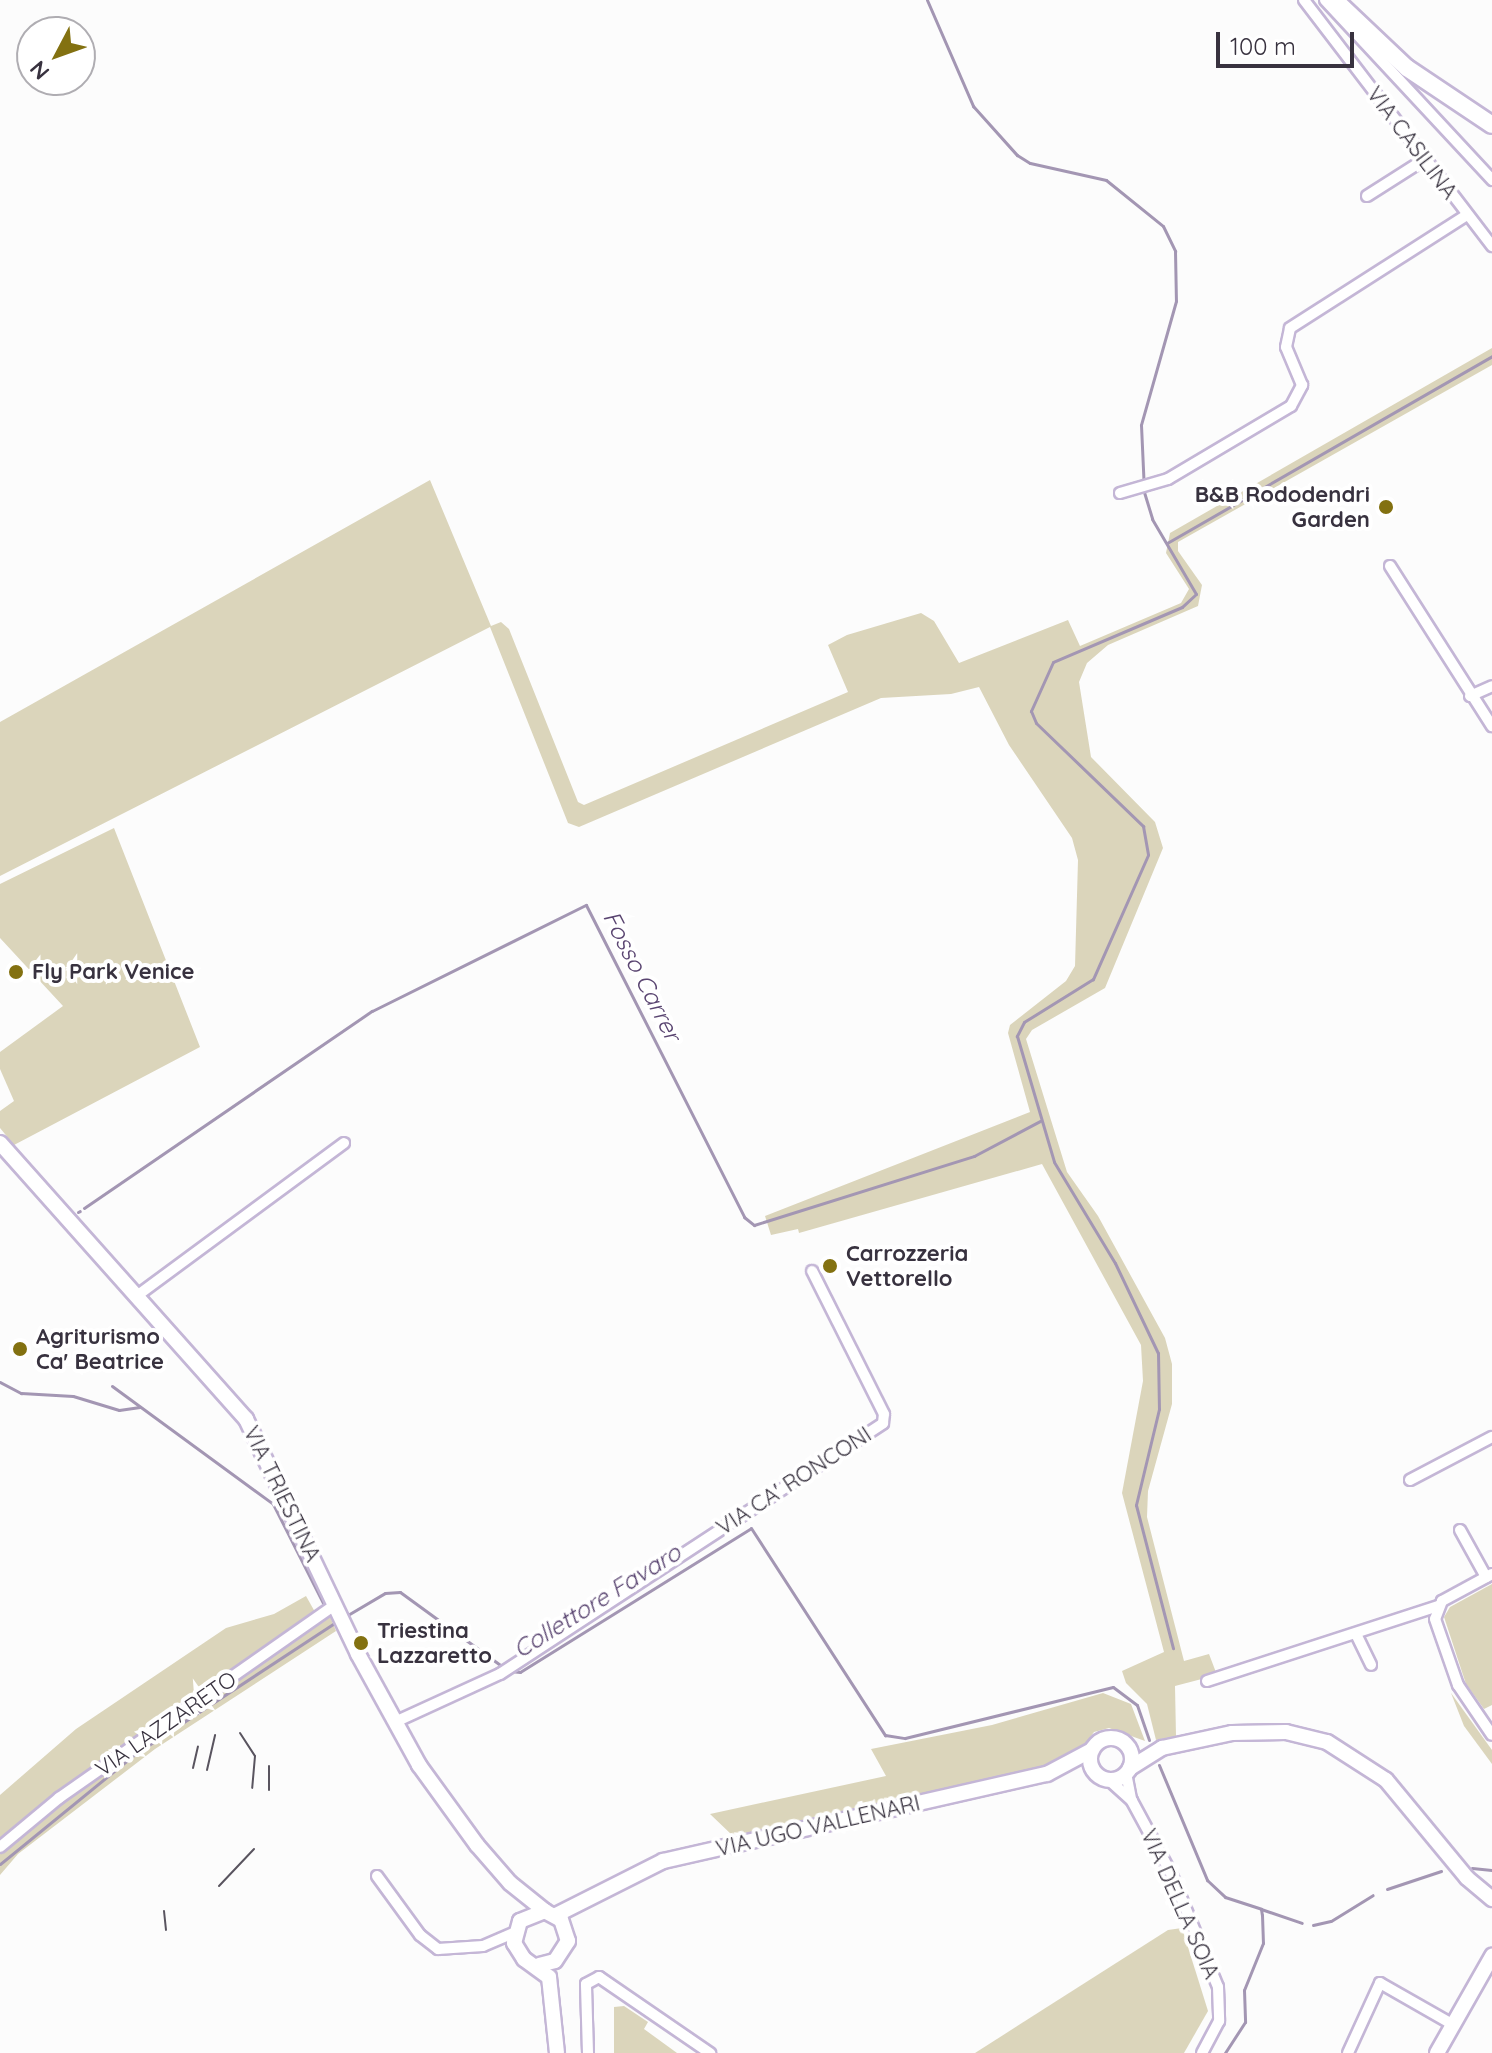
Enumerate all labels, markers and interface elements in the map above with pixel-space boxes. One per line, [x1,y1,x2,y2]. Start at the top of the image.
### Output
north arrow [16,16,96,96]
scale bar [1220,16,1358,66]
text: 100 m [1230,31,1296,61]
text: N [24,55,55,86]
street label: VIA CASILINA [1361,81,1463,205]
place label: B&B Rododendri Garden [1195,481,1370,532]
marker: B&B Rododendri Garden [1377,498,1395,516]
water label: Fosso Carrer [597,906,687,1046]
place label: Fly Park Venice [32,959,194,985]
marker: Fly Park Venice [7,963,25,981]
place label: Carrozzeria Vettorello [846,1240,968,1292]
marker: Carrozzeria Vettorello [821,1257,839,1275]
place label: Agriturismo Ca' Beatrice [36,1323,164,1374]
marker: Agriturismo Ca' Beatrice [11,1340,29,1358]
street label: VIA CA' RONCONI [712,1421,876,1541]
street label: VIA TRIESTINA [238,1422,326,1566]
water label: Collettore Favaro [508,1538,686,1664]
place label: Triestina Lazzaretto [377,1617,492,1668]
marker: Triestina Lazzaretto [352,1634,370,1652]
street label: VIA LAZZARETO [91,1666,241,1782]
street label: VIA UGO VALLENARI [713,1790,923,1862]
street label: VIA DELLA SOIA [1135,1825,1225,1983]

